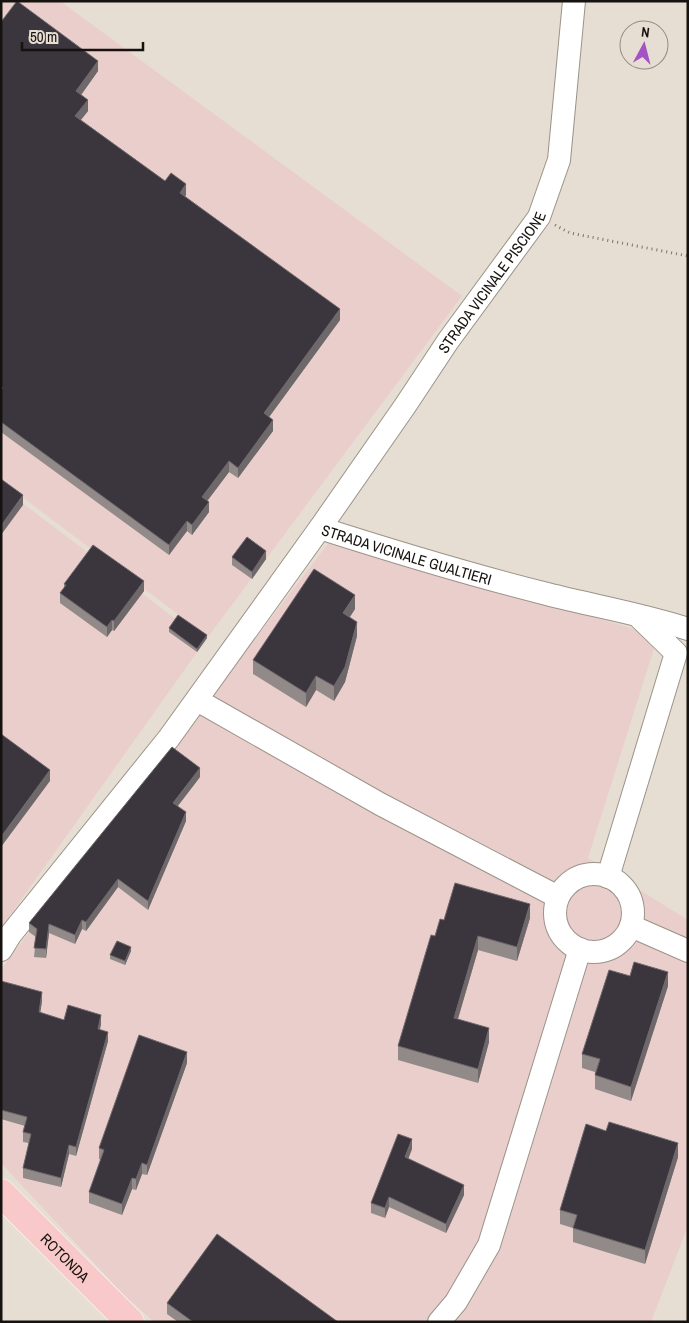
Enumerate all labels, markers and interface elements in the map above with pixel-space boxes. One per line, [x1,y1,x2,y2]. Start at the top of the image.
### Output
scale bar [22,20,144,52]
north arrow [619,20,669,70]
text: N [640,23,651,42]
text: 50 m [30,26,57,47]
street label: STRADA VICINALE PISCIONE [433,209,551,357]
street label: STRADA VICINALE GUALTIERI [319,519,494,590]
street label: ROTONDA [36,1228,95,1287]

